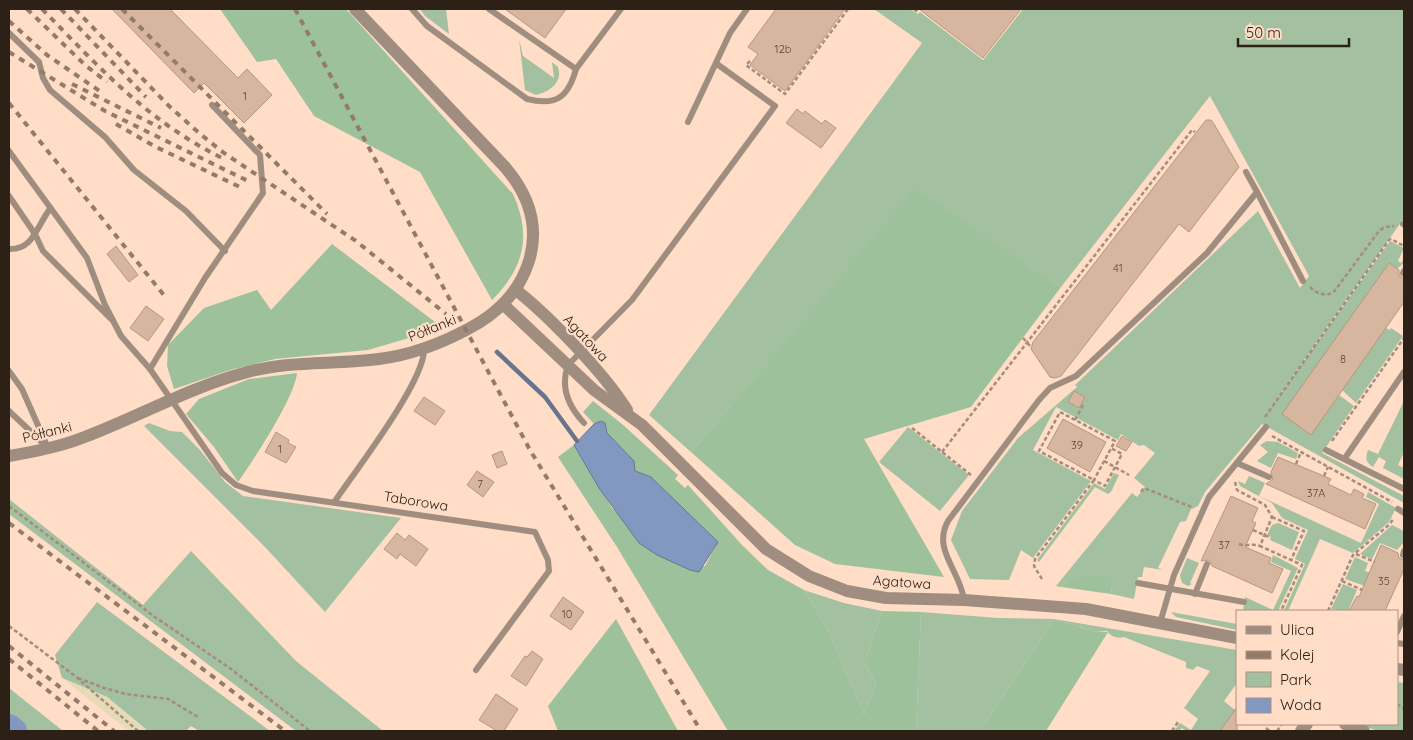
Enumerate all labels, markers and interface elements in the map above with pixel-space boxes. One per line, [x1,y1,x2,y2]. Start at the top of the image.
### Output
scale bar [1238,15,1349,47]
text: 50 m [1246,23,1281,42]
house number: 12b [775,42,792,56]
house number: 1 [243,89,247,103]
house number: 41 [1113,261,1123,275]
street label: Półłanki [405,310,459,346]
street label: Agatowa [559,310,613,366]
house number: 8 [1340,352,1346,366]
street label: Półłanki [20,417,74,447]
house number: 39 [1071,438,1083,452]
house number: 1 [278,442,282,456]
house number: 7 [477,477,483,491]
house number: 37A [1307,486,1325,500]
street label: Taborowa [382,487,450,515]
house number: 37 [1218,538,1230,552]
street label: Agatowa [872,571,932,593]
house number: 35 [1378,574,1390,588]
house number: 10 [562,607,572,621]
legend [1236,610,1398,725]
text: Ulica [1280,620,1314,639]
text: Kolej [1280,645,1315,664]
text: Park [1280,670,1312,689]
text: Woda [1280,695,1322,714]

